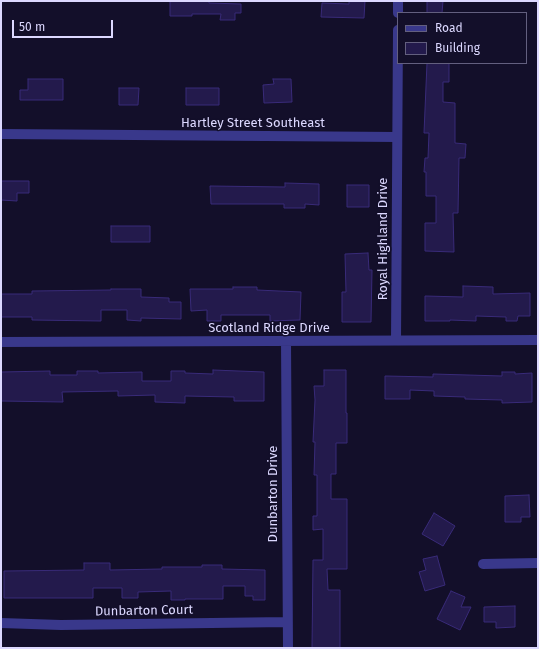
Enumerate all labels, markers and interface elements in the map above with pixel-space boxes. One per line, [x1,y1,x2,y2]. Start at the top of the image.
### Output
scale bar [14,12,115,38]
legend [397,12,527,64]
text: 50 m [19,20,45,34]
text: Road [435,21,463,35]
text: Building [435,41,480,55]
street label: Hartley Street Southeast [181,115,325,131]
street label: Royal Highland Drive [375,178,391,300]
street label: Scotland Ridge Drive [208,320,330,336]
street label: Dunbarton Drive [265,446,281,542]
street label: Dunbarton Court [95,602,193,620]

